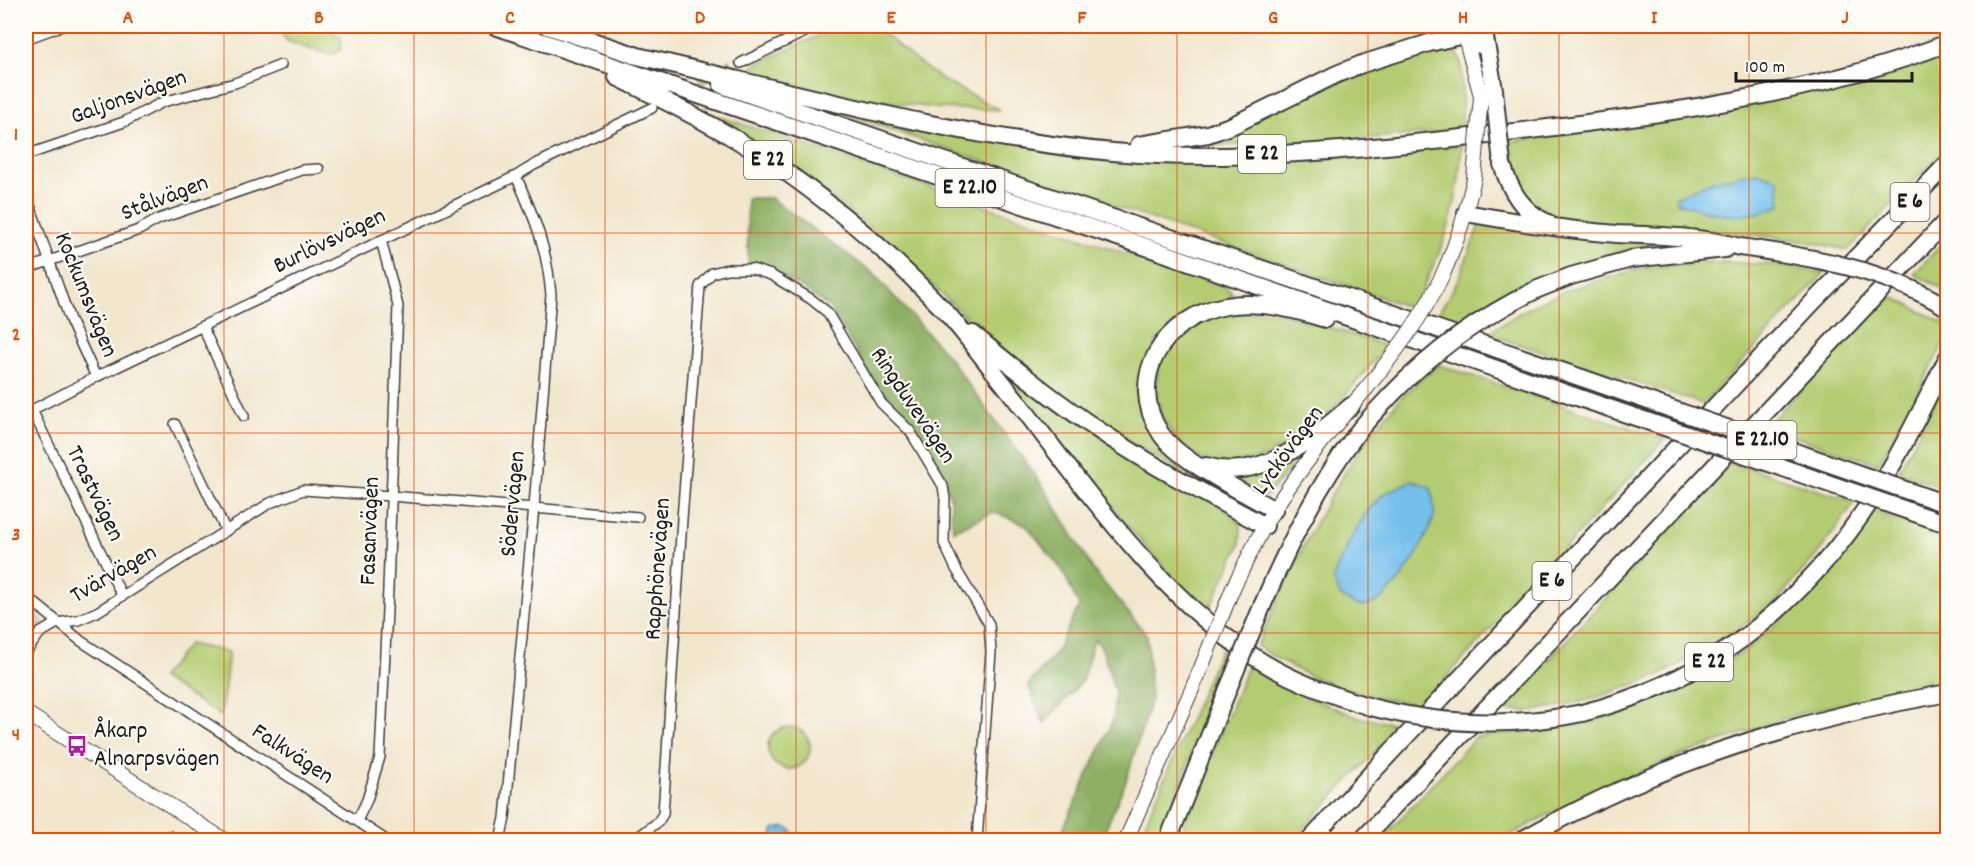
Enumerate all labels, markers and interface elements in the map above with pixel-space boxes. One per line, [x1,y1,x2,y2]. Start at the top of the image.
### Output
text: A [123,5,134,33]
text: B [314,5,324,33]
text: C [505,5,515,33]
text: D [695,5,706,33]
text: E [886,5,896,33]
text: F [1078,5,1088,33]
text: G [1268,5,1278,33]
text: H [1458,5,1468,33]
text: I [1651,5,1658,33]
text: J [1841,5,1849,33]
scale bar [1736,45,1912,83]
text: 100 m [1745,56,1785,81]
street label: Galjonsvägen [66,61,192,135]
text: 1 [14,122,18,150]
road number: E 22 [1238,135,1286,173]
road number: E 22 [744,141,792,179]
street label: Stålvägen [116,167,214,231]
road number: E 22.10 [936,169,1004,207]
road number: E 6 [1890,183,1930,221]
street label: Burlövsvägen [268,200,392,284]
street label: Kockumsvägen [44,227,126,363]
text: 2 [12,322,20,350]
street label: Ringduvevägen [860,341,964,471]
street label: Lyckövägen [1245,399,1333,503]
road number: E 22.10 [1728,421,1796,459]
street label: Trastvägen [56,440,132,548]
street label: Södervägen [492,450,536,558]
street label: Fasanvägen [352,476,390,586]
street label: Rapphönevägen [637,497,681,641]
text: 3 [12,522,20,550]
street label: Tvärvägen [65,537,163,613]
road number: E 6 [1532,562,1572,600]
road number: E 22 [1685,643,1733,681]
place label: Åkarp Alnarpsvägen [94,715,219,777]
street label: Falkvägen [244,716,340,794]
text: 4 [12,722,20,750]
bus stop icon: Åkarp Alnarpsvägen [65,734,89,758]

